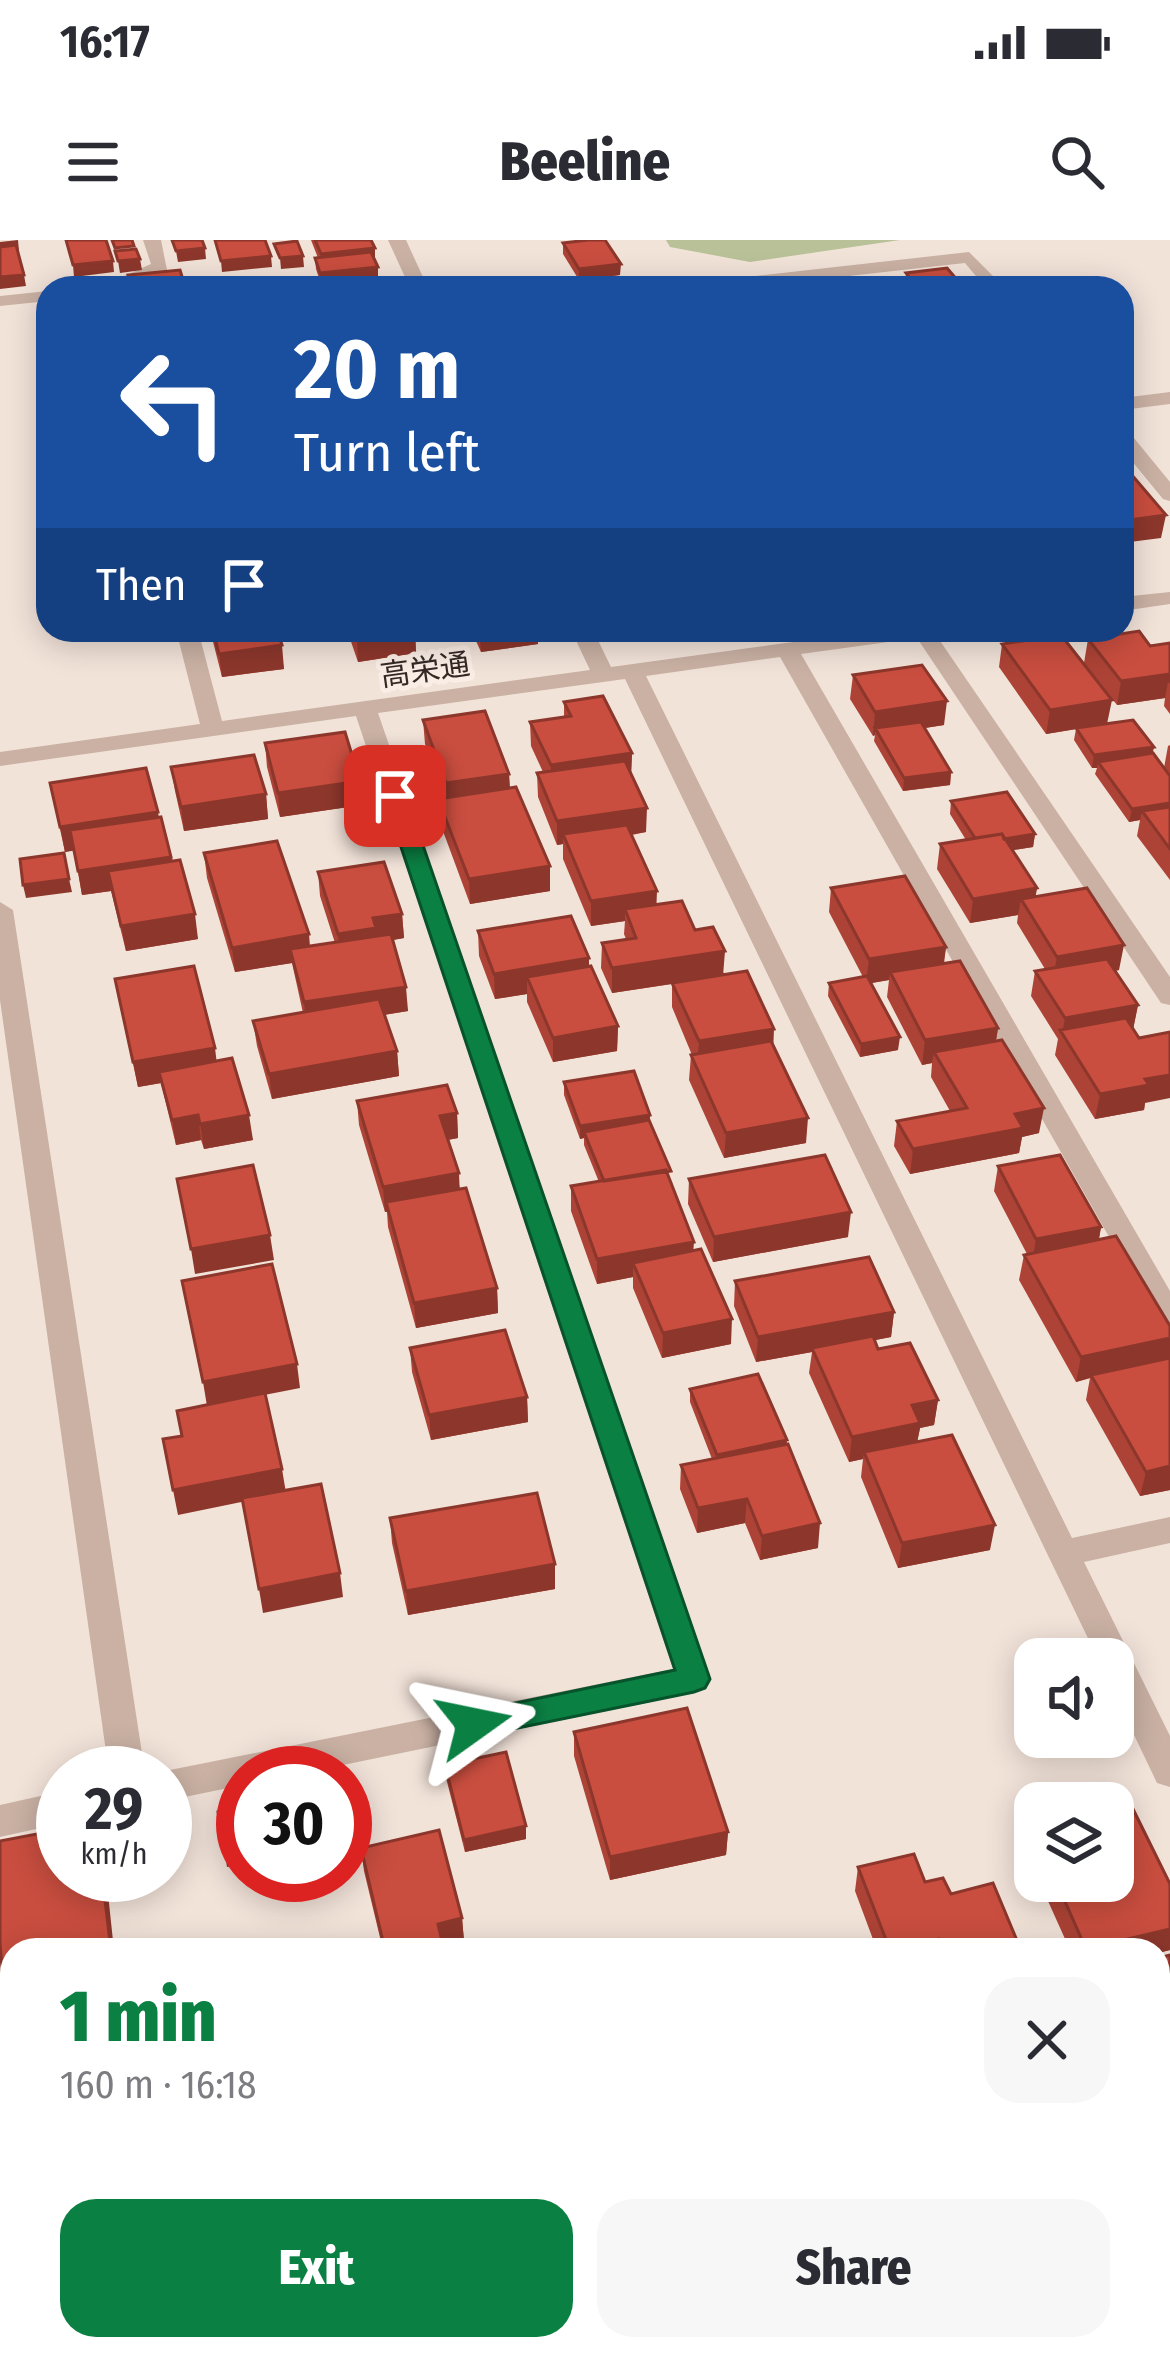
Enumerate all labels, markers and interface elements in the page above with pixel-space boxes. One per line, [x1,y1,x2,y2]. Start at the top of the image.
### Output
text: 16:17 [60,15,150,69]
icon: menu [60,129,126,195]
icon: search [1044,129,1110,195]
text: Beeline [500,130,670,194]
text: 20 m [294,319,460,420]
icon: left [96,324,252,480]
text: Turn left [294,421,480,485]
icon: arrive [211,552,277,618]
text: Then [96,558,187,612]
street label: 高栄通 [378,646,472,694]
pin [344,745,446,847]
icon: arrive [362,763,428,829]
map controls [1014,1638,1134,1902]
button: sound [1014,1638,1134,1758]
position arrow [411,1661,537,1787]
speed limit sign: 30 [216,1746,372,1902]
text: 29 [85,1773,143,1845]
button: layers [1014,1782,1134,1902]
text: km/h [81,1836,147,1872]
text: 1 min [60,1974,217,2060]
button: close [984,1977,1110,2103]
text: 160 m · 16:18 [60,2062,257,2108]
button: Exit [60,2199,573,2337]
button: Share [597,2199,1110,2337]

